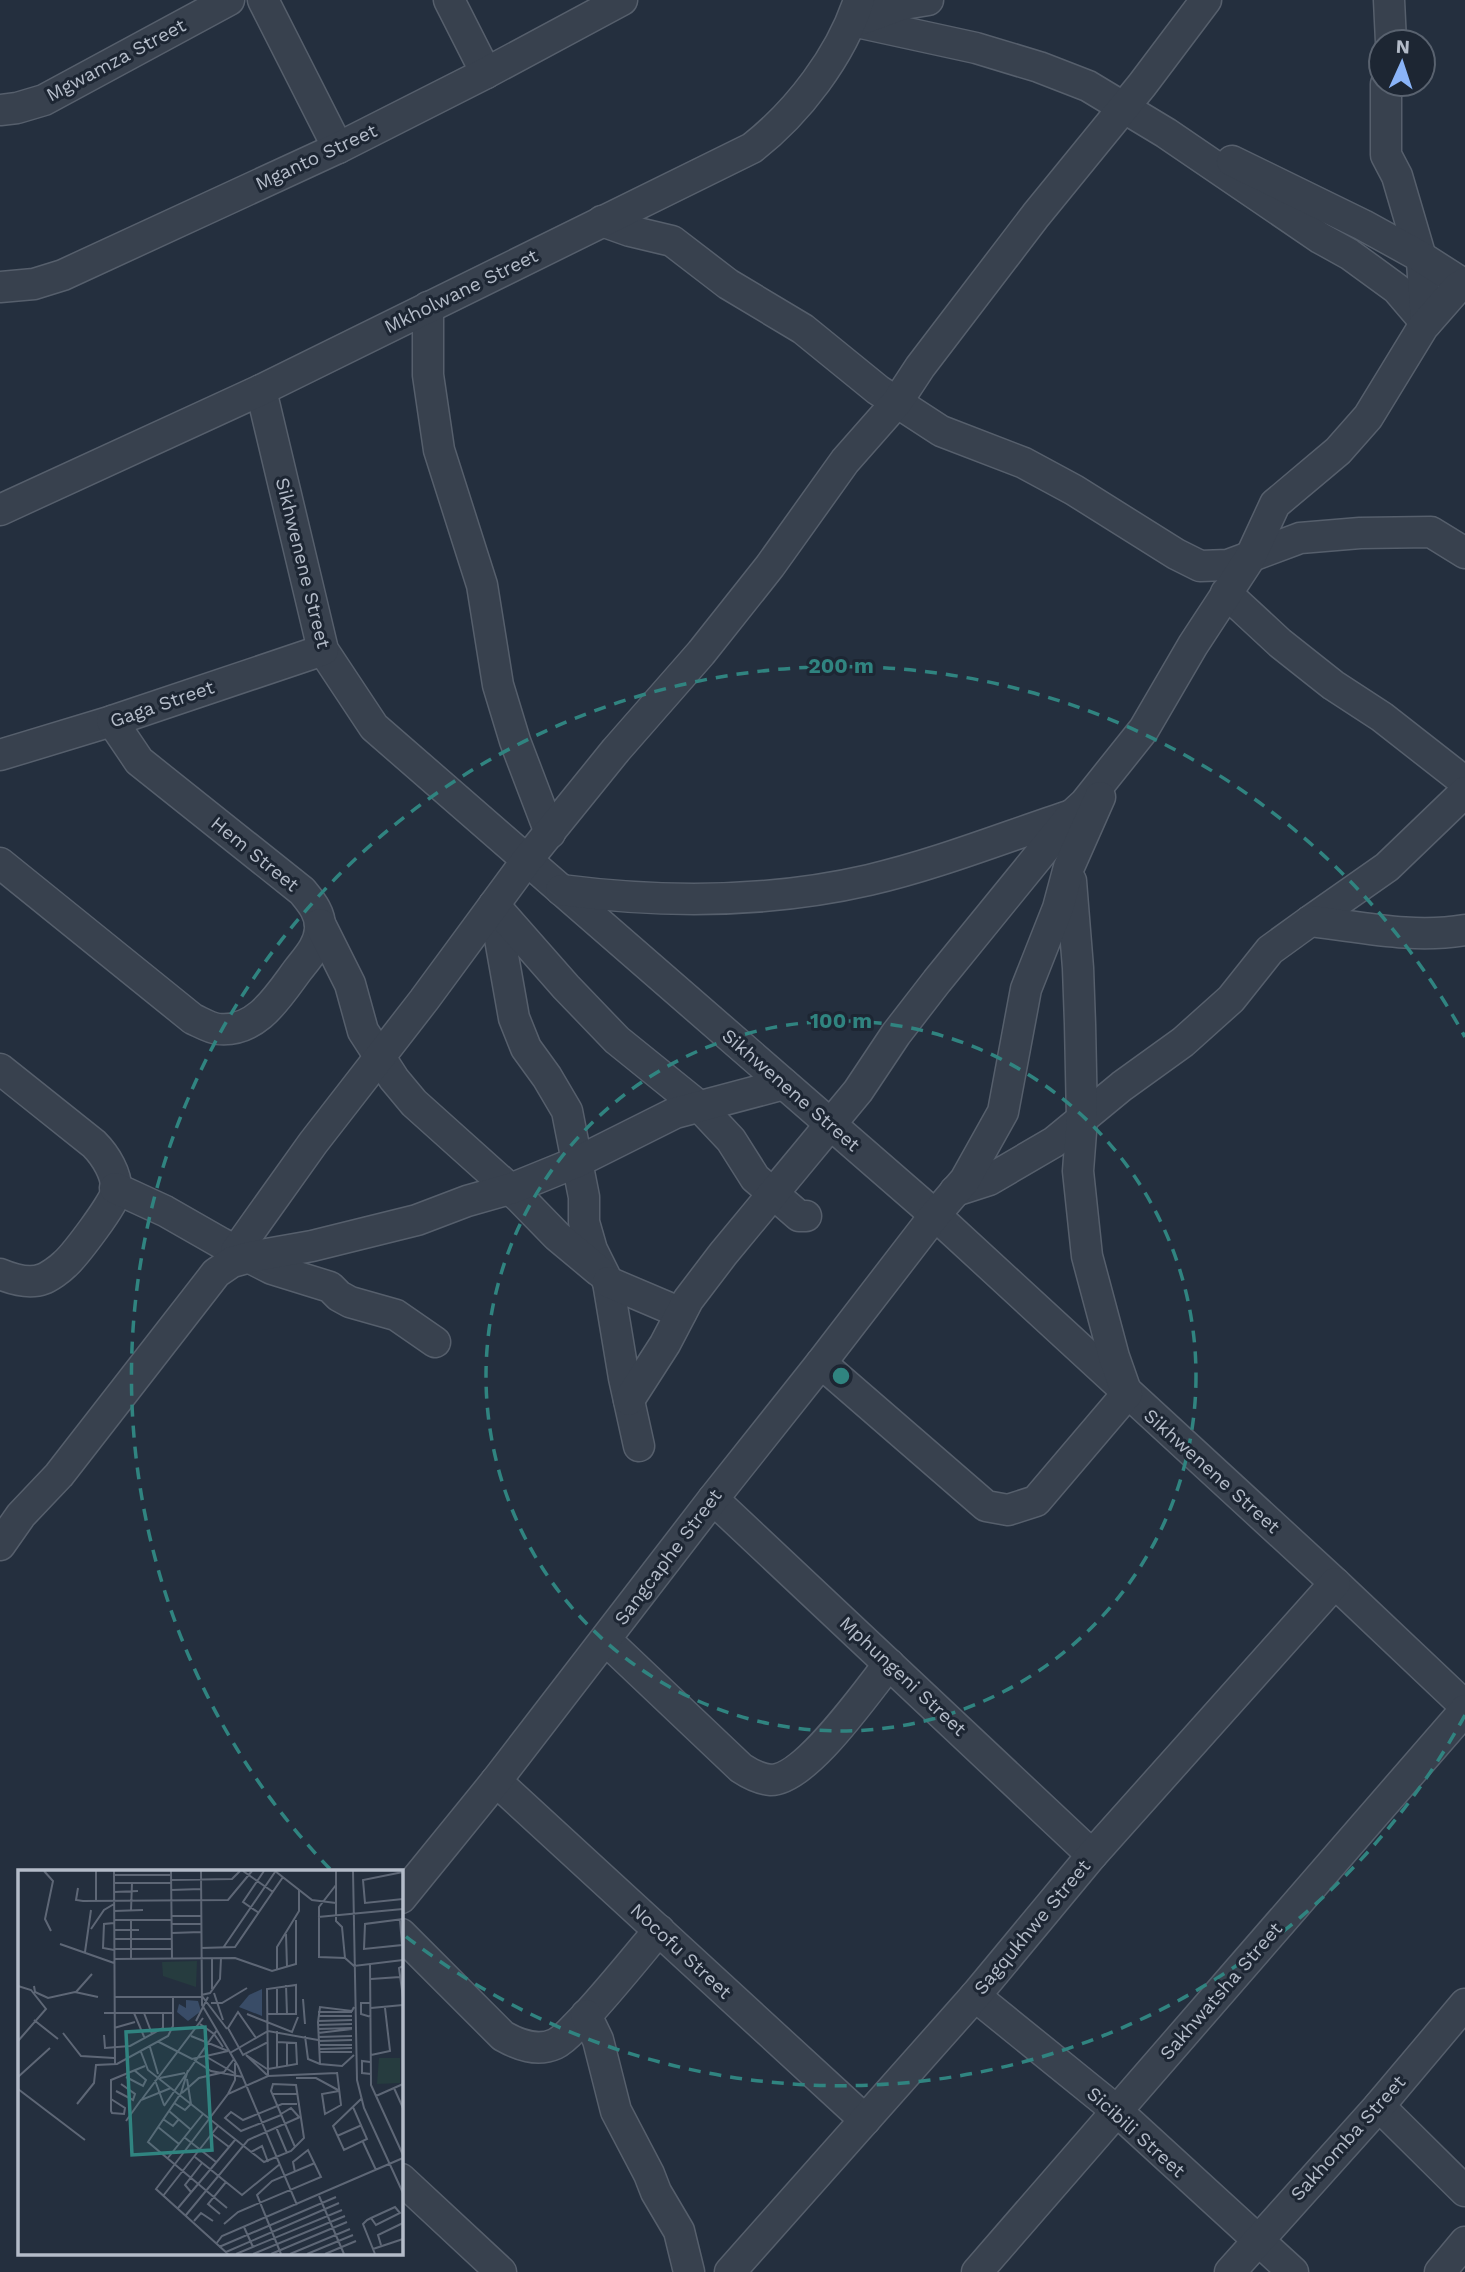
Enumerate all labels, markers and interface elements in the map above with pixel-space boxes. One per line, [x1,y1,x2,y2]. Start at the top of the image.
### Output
street label: Mgwamza Street [42,14,190,106]
north arrow [1367,28,1437,98]
text: N [1395,35,1411,58]
street label: Mganto Street [252,119,380,195]
street label: Mkholwane Street [380,244,542,338]
street label: Sikhwenene Street [271,475,335,651]
text: 200 m [808,653,874,678]
street label: Gaga Street [107,675,217,733]
street label: Hem Street [206,812,304,896]
text: 100 m [810,1008,872,1033]
street label: Sikhwenene Street [717,1024,865,1156]
centre of rings [829,1364,853,1388]
street label: Sikhwenene Street [1139,1404,1285,1538]
street label: Sangcaphe Street [609,1484,727,1630]
street label: Mphungeni Street [835,1611,971,1741]
street label: Sagqukhwe Street [969,1855,1095,1999]
inset map [18,1870,402,2254]
street label: Nocofu Street [626,1898,736,2004]
street label: Sakhwatsha Street [1155,1917,1287,2065]
street label: Sakhomba Street [1286,2071,1410,2205]
street label: Sicibili Street [1082,2082,1190,2182]

